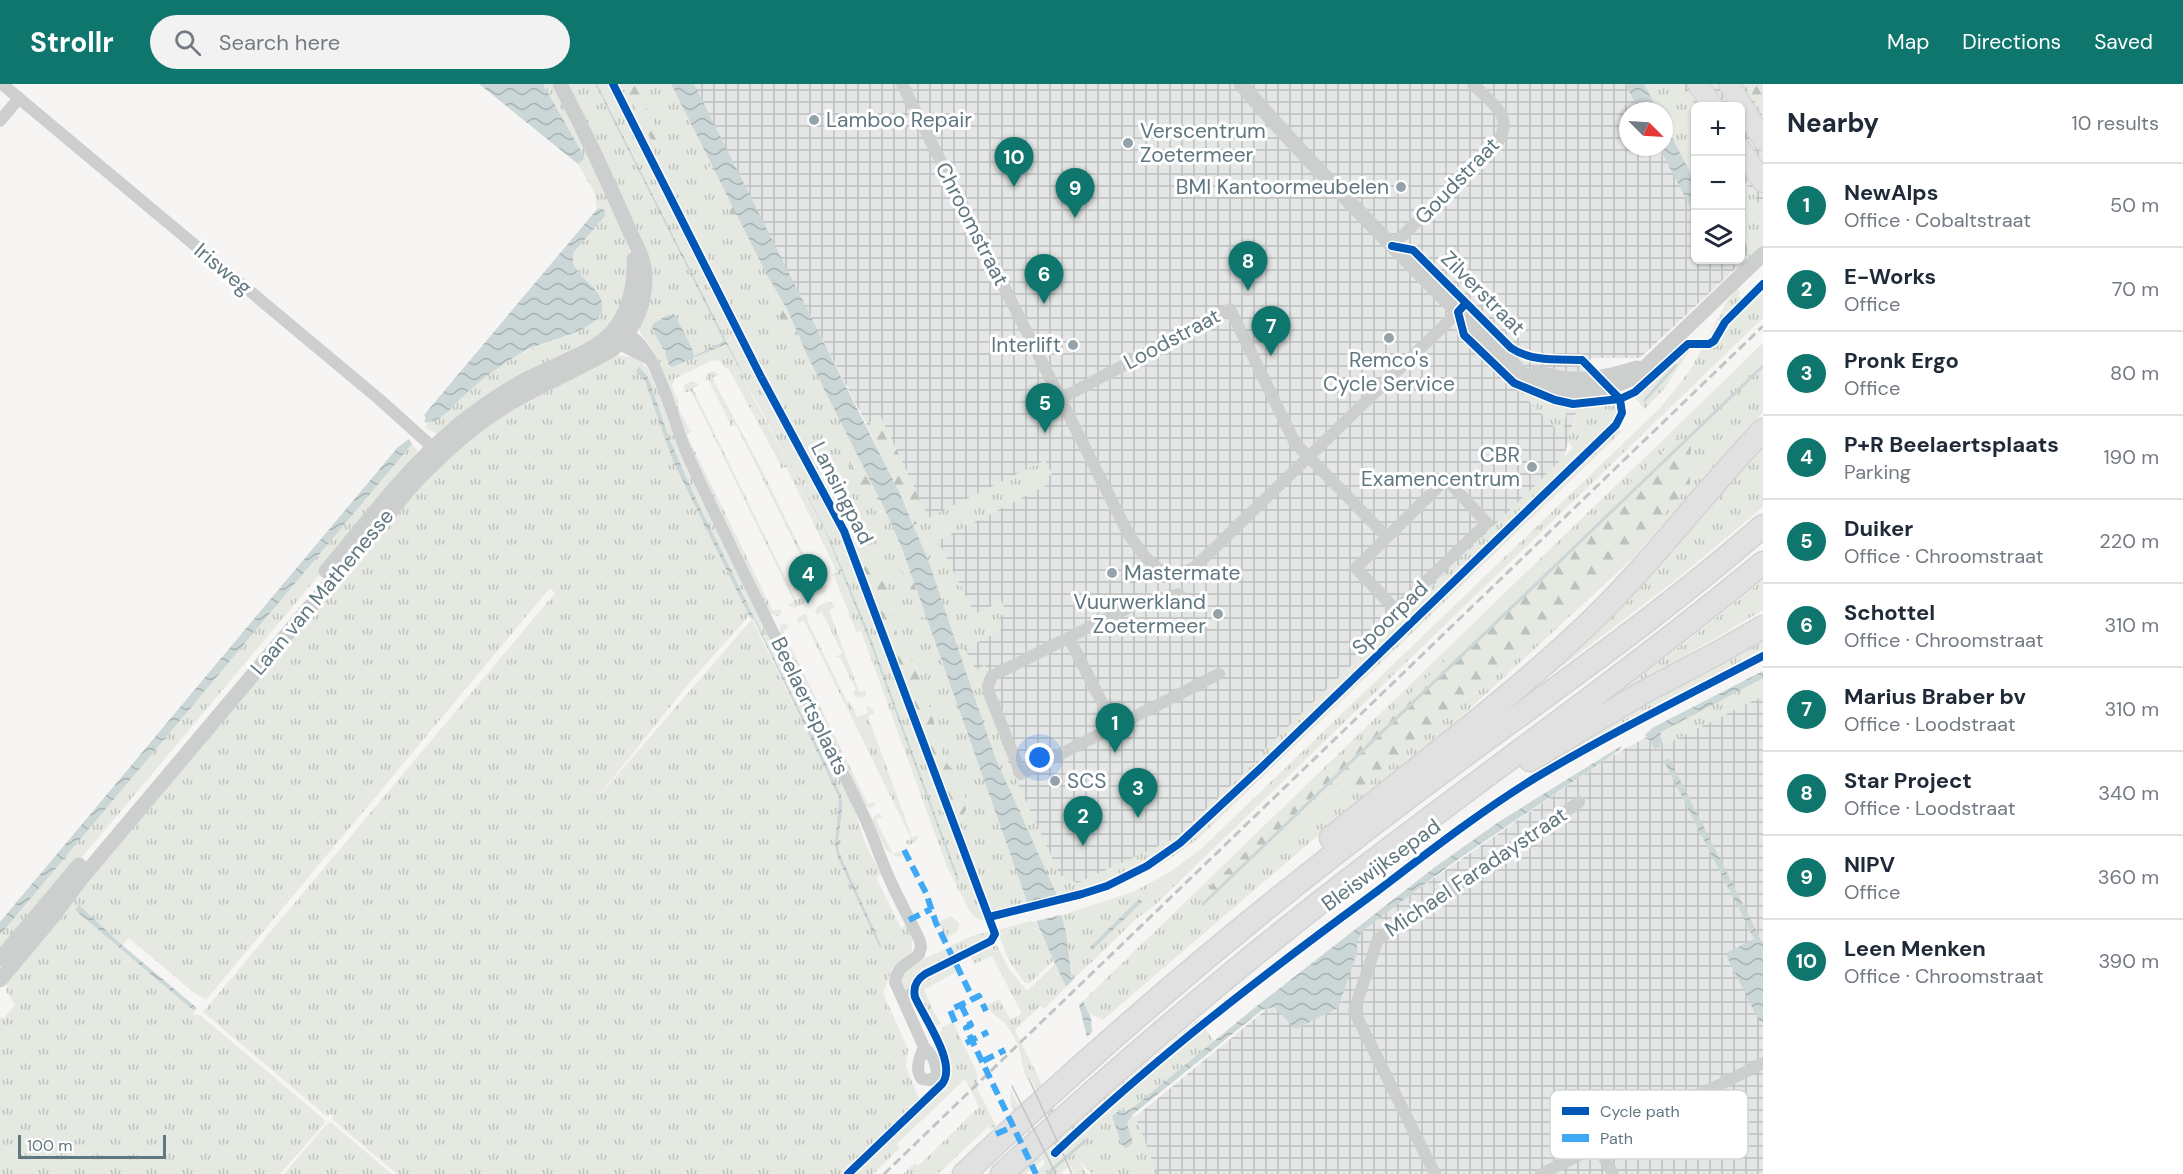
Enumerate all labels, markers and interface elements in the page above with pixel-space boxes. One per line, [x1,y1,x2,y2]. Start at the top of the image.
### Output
search box [150,15,570,69]
text: Strollr [30,24,114,61]
icon: search [171,26,204,59]
text: Search here [219,28,340,57]
text: Map [1887,28,1929,56]
text: Directions [1962,28,2061,56]
text: Saved [2094,28,2153,56]
north arrow [1619,102,1673,156]
map controls [1691,102,1745,264]
button: + [1691,102,1745,156]
place label: Lamboo Repair [826,106,972,134]
text: Nearby [1787,106,1879,140]
text: 10 results [2072,110,2159,136]
marker: Lamboo Repair [807,113,821,127]
place label: Verscentrum Zoetermeer [1140,117,1266,169]
street label: Goudstraat [1409,132,1505,230]
marker: Verscentrum Zoetermeer [1121,136,1135,150]
pin: 10 [994,138,1034,187]
button: − [1691,156,1745,210]
street label: Chroomstraat [929,158,1015,290]
pin: 9 [1056,168,1094,218]
place label: BMI Kantoormeubelen [1176,173,1389,201]
text: NewAlps [1844,178,1938,207]
marker: BMI Kantoormeubelen [1394,180,1408,194]
text: 1 [1803,192,1810,218]
text: 50 m [2110,192,2159,218]
text: Office · Cobaltstraat [1844,207,2031,233]
button: layers [1691,210,1745,264]
street label: Irisweg [188,237,258,301]
pin: 8 [1228,242,1268,291]
street label: Zilverstraat [1435,245,1531,341]
pin: 6 [1024,254,1064,304]
text: E-Works [1844,262,1936,291]
text: 2 [1801,276,1812,302]
text: 70 m [2112,276,2159,302]
text: Office [1844,291,1900,317]
street label: Loodstraat [1119,302,1225,376]
pin: 7 [1252,306,1290,356]
place label: Interlift [991,331,1061,359]
marker: Remco's Cycle Service [1382,331,1396,345]
marker: Interlift [1066,338,1080,352]
place label: Remco's Cycle Service [1323,346,1455,398]
text: Pronk Ergo [1844,346,1959,375]
text: 3 [1800,360,1813,386]
text: 80 m [2110,360,2159,386]
text: Office [1844,375,1900,401]
pin: 5 [1026,384,1064,433]
text: P+R Beelaertsplaats [1844,430,2059,459]
street label: Lansingpad [804,437,880,549]
place label: CBR Examencentrum [1361,441,1520,493]
text: 4 [1800,444,1813,470]
text: 190 m [2103,444,2159,470]
text: Parking [1844,459,1911,485]
marker: CBR Examencentrum [1525,460,1539,474]
street label: Laan van Mathenesse [244,503,400,681]
text: Duiker [1844,514,1913,543]
text: 5 [1800,528,1813,554]
text: 220 m [2099,528,2159,554]
text: Office · Chroomstraat [1844,543,2044,569]
pin: 4 [788,554,828,604]
place label: Mastermate [1124,559,1241,587]
marker: Mastermate [1105,566,1119,580]
street label: Spoorpad [1346,575,1434,661]
place label: Vuurwerkland Zoetermeer [1073,588,1206,640]
text: Schottel [1844,598,1935,627]
marker: Vuurwerkland Zoetermeer [1211,607,1225,621]
text: 6 [1800,612,1813,638]
text: 310 m [2104,612,2159,638]
text: Office · Chroomstraat [1844,627,2044,653]
street label: Beelaertsplaats [764,632,856,780]
text: Marius Braber bv [1844,682,2026,711]
text: 7 [1801,696,1812,722]
text: 310 m [2104,696,2159,722]
pin: 1 [1096,704,1134,753]
text: Office · Loodstraat [1844,711,2015,737]
your location [1025,743,1054,772]
text: Star Project [1844,766,1972,795]
place label: SCS [1067,767,1106,795]
pin: 3 [1118,768,1158,818]
marker: SCS [1048,774,1062,788]
text: 8 [1800,780,1813,806]
text: 340 m [2098,780,2159,806]
text: Office · Loodstraat [1844,795,2015,821]
pin: 2 [1064,796,1102,846]
street label: Michael Faradaystraat [1380,801,1572,943]
street label: Bleiswijksepad [1316,812,1446,918]
text: NIPV [1844,850,1895,879]
text: 9 [1800,864,1813,890]
text: 360 m [2098,864,2159,890]
text: Office [1844,879,1900,905]
text: Leen Menken [1844,934,1986,963]
text: 10 [1796,948,1817,974]
text: 390 m [2098,948,2159,974]
text: Office · Chroomstraat [1844,963,2044,989]
legend [1550,1090,1748,1159]
text: Cycle path [1600,1101,1680,1122]
text: Path [1600,1128,1633,1149]
scale bar [18,1132,166,1160]
text: 100 m [27,1135,72,1156]

